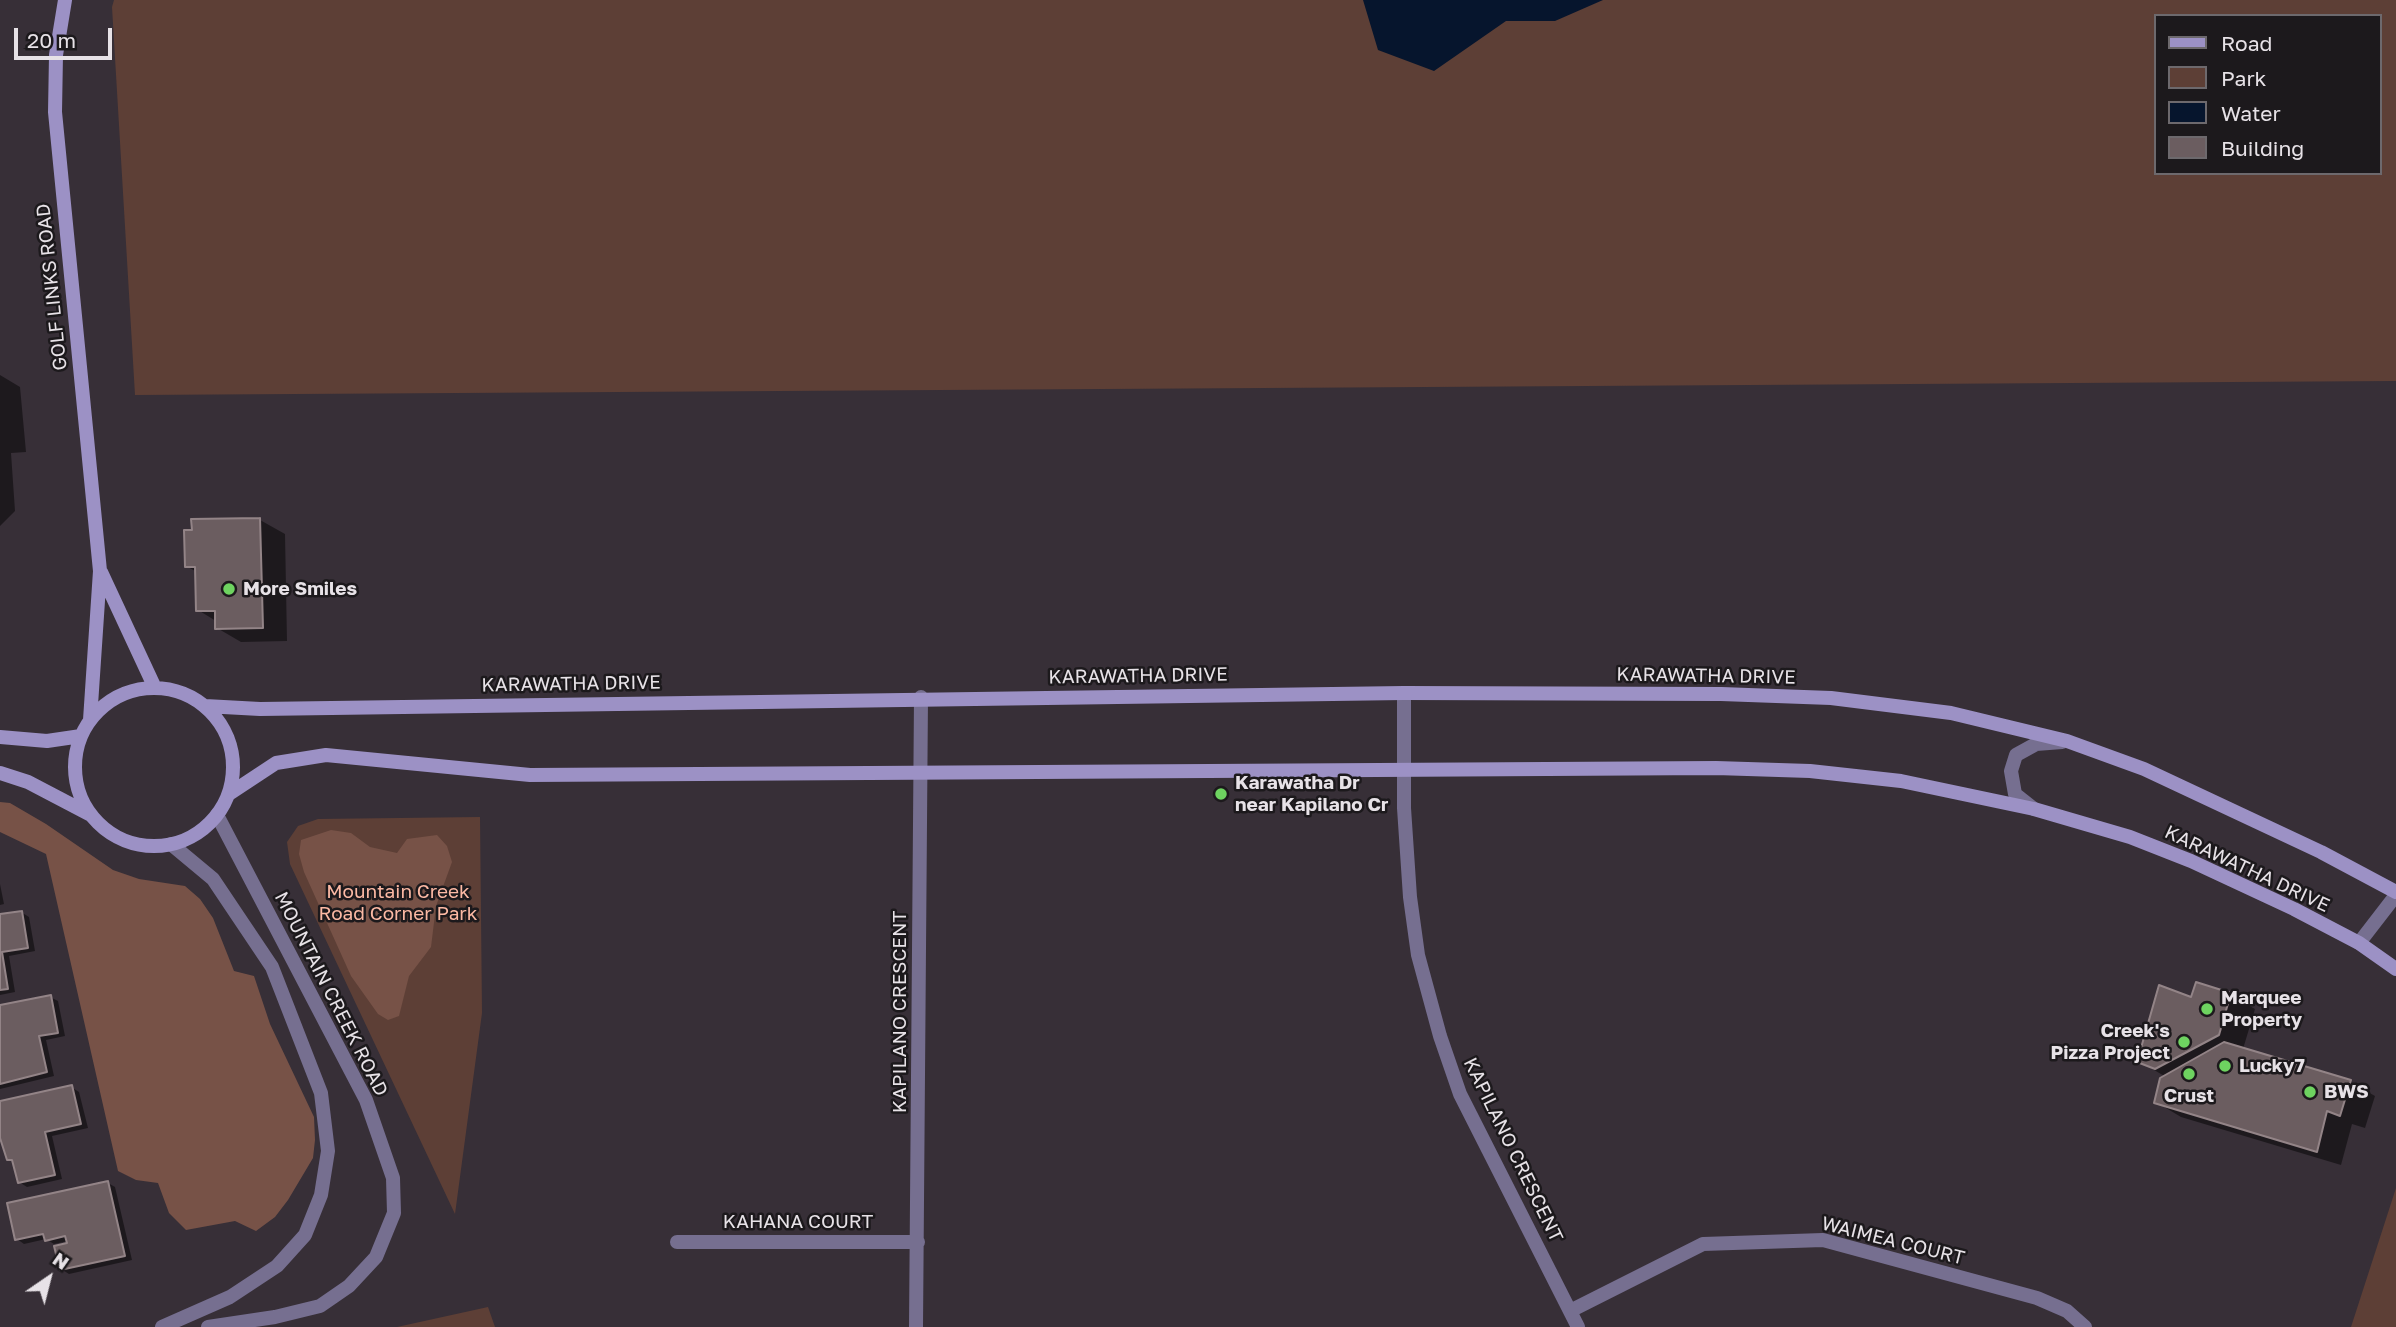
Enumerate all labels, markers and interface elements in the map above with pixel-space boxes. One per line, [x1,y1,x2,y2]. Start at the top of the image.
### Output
scale bar [18,14,116,58]
legend [2154,14,2382,175]
text: 20 m [27,27,76,53]
text: Road [2221,30,2272,56]
text: Park [2221,65,2266,91]
text: Water [2221,100,2281,126]
text: Building [2221,135,2304,161]
street label: GOLF LINKS ROAD [32,202,72,372]
place label: More Smiles [243,578,357,600]
marker: More Smiles [221,581,237,597]
street label: KARAWATHA DRIVE [1048,663,1228,689]
street label: KARAWATHA DRIVE [1616,663,1796,689]
street label: KARAWATHA DRIVE [481,671,661,697]
place label: Karawatha Dr near Kapilano Cr [1235,772,1388,816]
marker: Karawatha Dr near Kapilano Cr [1213,786,1229,802]
street label: KARAWATHA DRIVE [2161,821,2333,917]
park label: Mountain Creek Road Corner Park [318,881,478,925]
street label: MOUNTAIN CREEK ROAD [269,888,393,1100]
street label: KAPILANO CRESCENT [889,911,911,1113]
place label: Marquee Property [2221,987,2302,1031]
marker: Marquee Property [2199,1001,2215,1017]
place label: Creek's Pizza Project [2051,1020,2170,1064]
marker: Creek's Pizza Project [2176,1034,2192,1050]
street label: KAPILANO CRESCENT [1458,1054,1568,1246]
place label: Lucky7 [2239,1055,2305,1077]
marker: Lucky7 [2217,1058,2233,1074]
marker: Crust [2181,1066,2197,1082]
place label: BWS [2324,1081,2369,1103]
marker: BWS [2302,1084,2318,1100]
place label: Crust [2164,1085,2214,1107]
street label: KAHANA COURT [723,1211,873,1233]
street label: WAIMEA COURT [1819,1212,1967,1270]
north arrow [14,1243,84,1313]
text: N [49,1247,74,1274]

